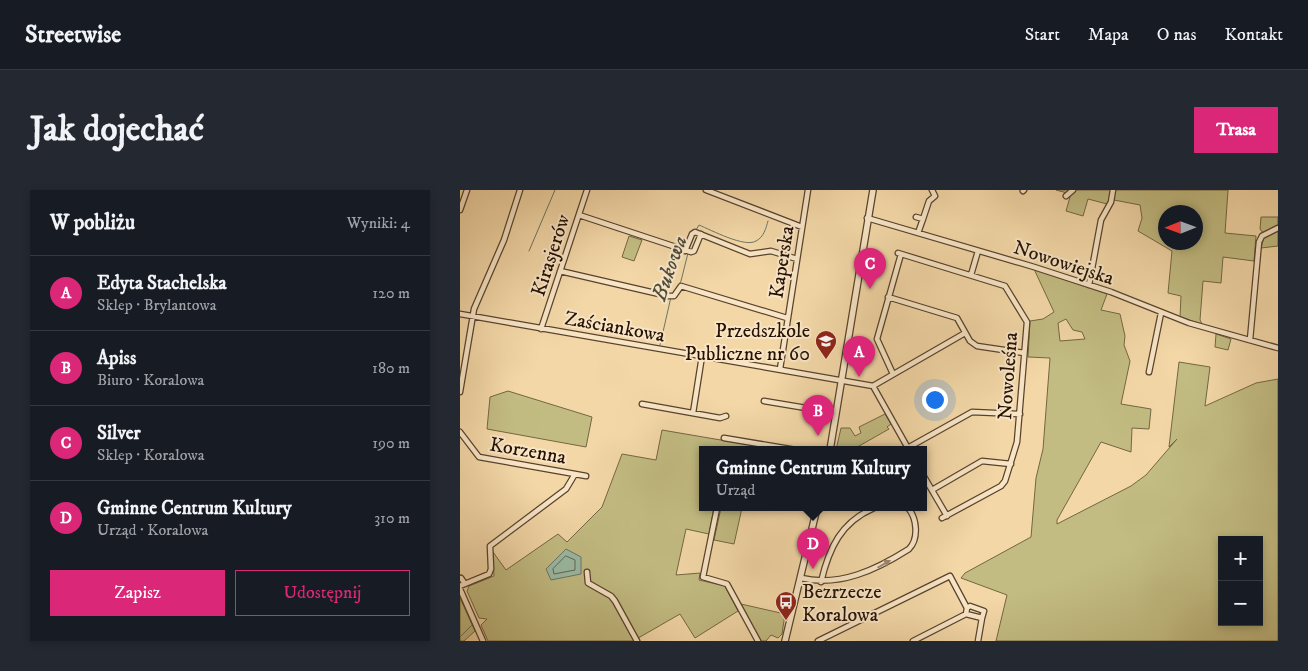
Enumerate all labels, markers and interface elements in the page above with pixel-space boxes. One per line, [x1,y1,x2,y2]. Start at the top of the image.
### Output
text: Streetwise [25,20,121,50]
text: Start [1025,24,1060,46]
text: Mapa [1088,24,1129,46]
text: O nas [1157,24,1196,46]
text: Kontakt [1224,24,1283,46]
button: Trasa [1194,107,1278,153]
text: Jak dojechać [30,108,204,152]
north arrow [1158,205,1203,250]
text: W pobliżu [50,210,135,236]
street label: Kirasjerów [526,211,576,300]
text: Wyniki: 4 [347,213,410,233]
street label: Kaperska [764,224,801,300]
water label: Bukowa [646,232,694,305]
street label: Nowowiejska [1010,235,1117,292]
pin: C [854,248,886,289]
text: Edyta Stachelska [97,272,227,295]
text: A [61,283,71,303]
text: 120 m [372,283,410,303]
text: Sklep · Brylantowa [97,295,217,315]
street label: Zaściankowa [563,306,667,349]
place label: Przedszkole Publiczne nr 60 [685,319,810,367]
school or university icon: Przedszkole Publiczne nr 60 [814,329,838,360]
street label: Nowoleśna [993,331,1024,421]
pin: A [843,336,875,377]
text: Apiss [97,347,136,370]
text: B [61,358,71,378]
text: 180 m [372,358,410,378]
text: Biuro · Koralowa [97,370,204,390]
your location [922,387,948,413]
pin: B [802,395,834,436]
text: Silver [97,422,141,445]
street label: Korzenna [488,432,568,471]
text: C [61,433,71,453]
text: 190 m [372,433,410,453]
text: Sklep · Koralowa [97,445,205,465]
popup [699,446,927,511]
text: Gminne Centrum Kultury [716,457,910,480]
text: Urząd [716,480,755,500]
text: Gminne Centrum Kultury [97,497,292,520]
text: D [60,508,72,528]
text: 310 m [374,508,410,528]
text: Urząd · Koralowa [97,520,208,540]
pin: D [797,528,829,569]
map controls [1218,536,1263,626]
button: + [1218,536,1263,581]
one-way arrow [878,560,891,569]
button: Zapisz [50,570,225,616]
button: Udostępnij [235,570,410,616]
place label: Bezrzecze Koralowa [802,580,882,628]
button: − [1218,581,1263,626]
bus stop icon: Bezrzecze Koralowa [774,590,798,621]

